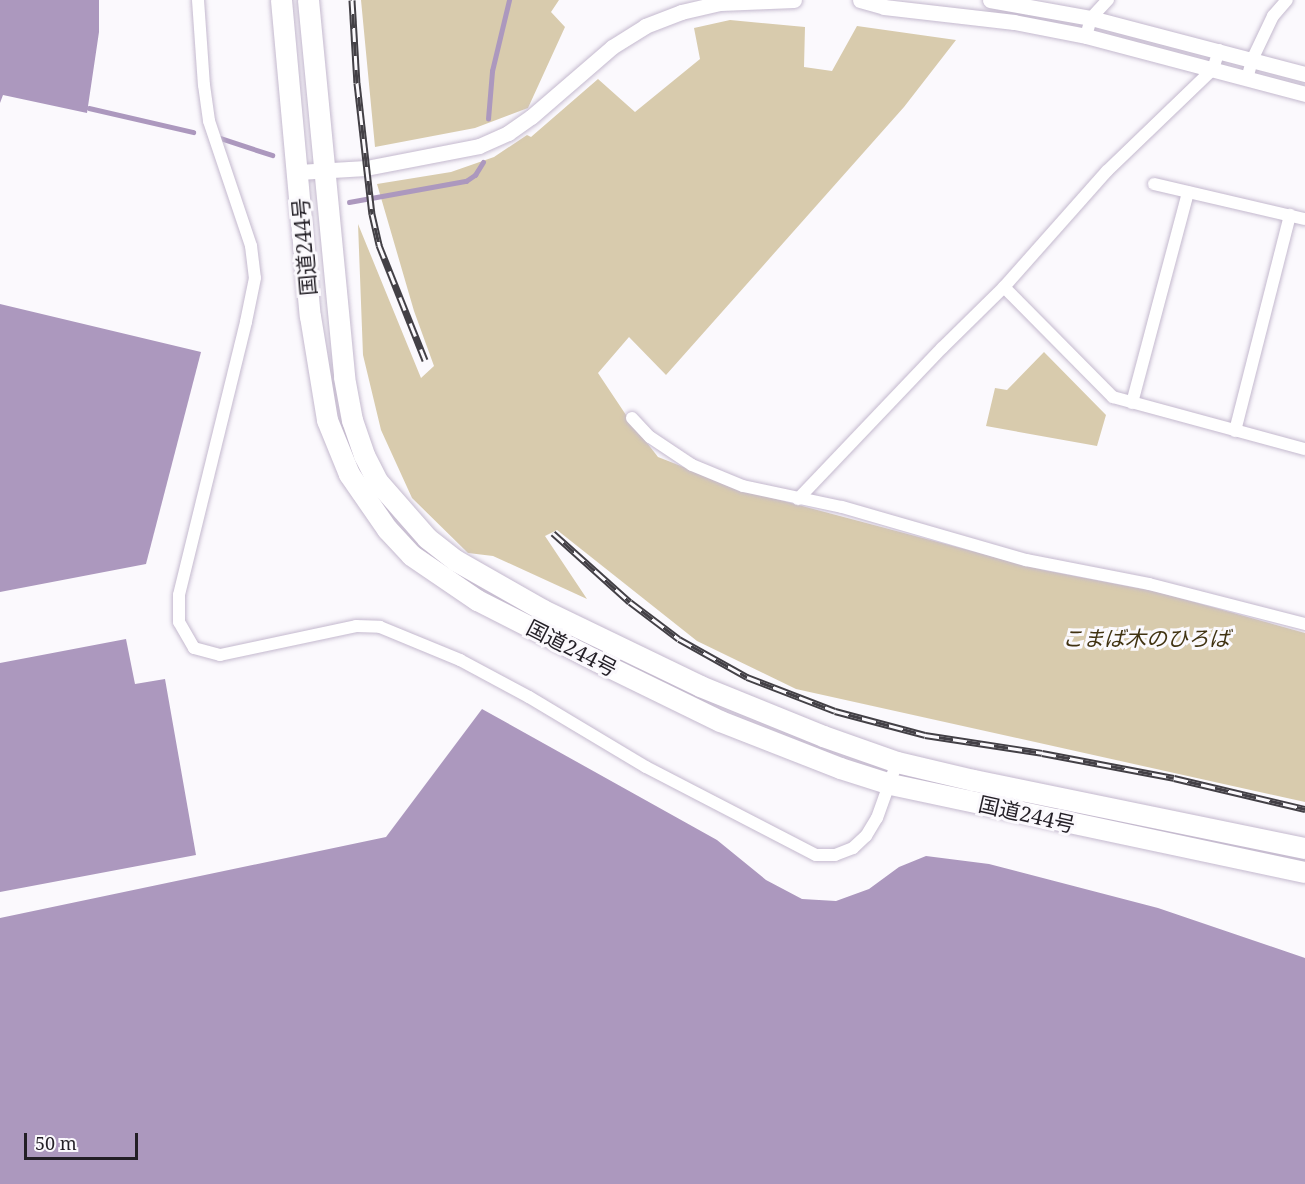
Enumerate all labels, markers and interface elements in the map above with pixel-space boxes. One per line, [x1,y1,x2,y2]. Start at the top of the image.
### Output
street label: 国道244号 [287,197,321,297]
street label: 国道244号 [523,614,621,682]
park label: こまば木のひろば [1062,625,1230,651]
street label: 国道244号 [976,791,1078,837]
scale bar [27,1121,141,1159]
text: 50 m [35,1131,77,1155]

